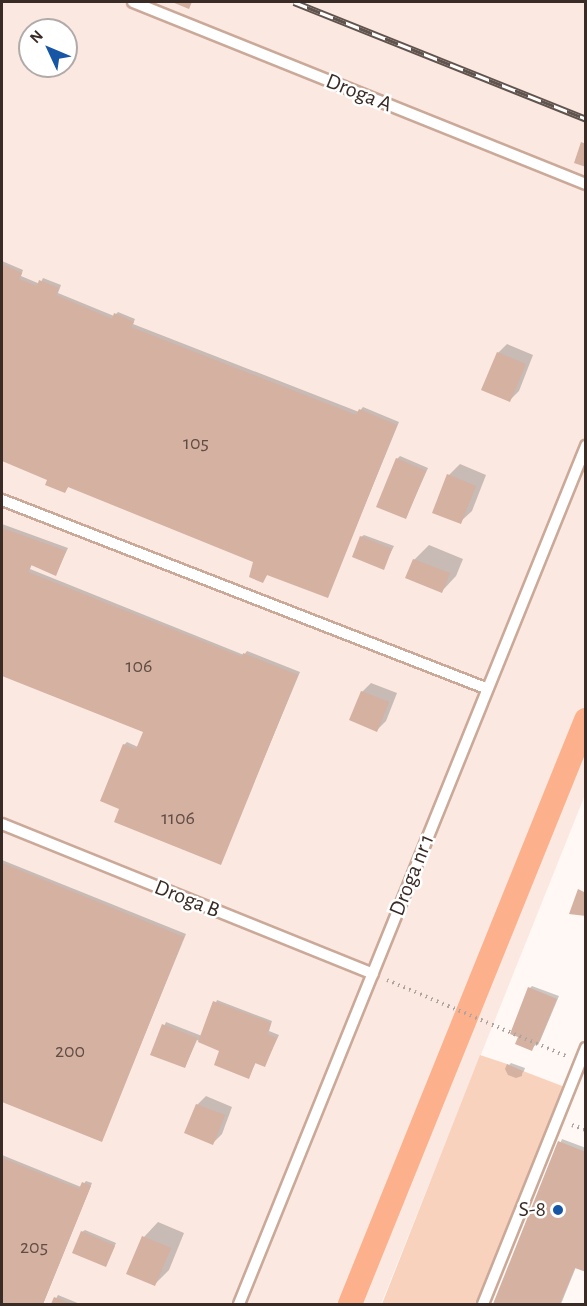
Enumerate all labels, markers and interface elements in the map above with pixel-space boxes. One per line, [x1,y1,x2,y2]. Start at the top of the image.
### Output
north arrow [18,18,78,78]
text: N [27,27,46,46]
street label: Droga A [322,68,396,118]
house number: 105 [183,431,209,455]
house number: 106 [126,654,152,678]
house number: 1106 [161,806,195,830]
street label: Droga nr 1 [384,830,440,920]
street label: Droga B [150,874,224,924]
house number: 200 [55,1039,85,1063]
place label: S-8 [518,1197,546,1223]
marker: S-8 [551,1203,565,1217]
house number: 205 [20,1235,48,1259]

